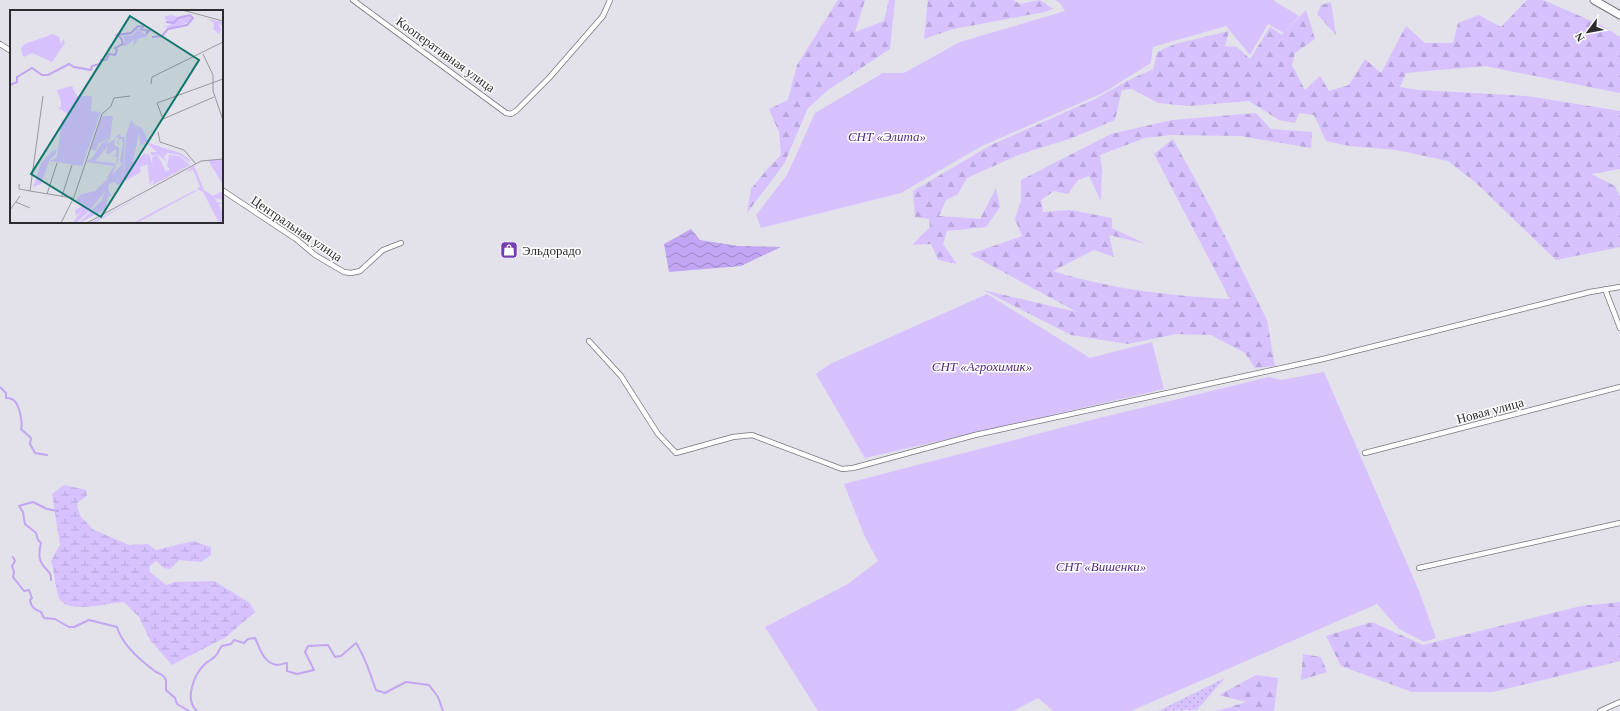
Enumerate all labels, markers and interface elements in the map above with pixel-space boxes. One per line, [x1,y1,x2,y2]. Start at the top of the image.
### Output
inset map [10,10,223,223]
north arrow [1568,12,1608,52]
street label: Кооперативная улица [393,14,498,95]
text: N [1572,31,1587,44]
park label: СНТ «Элита» [848,129,926,144]
street label: Центральная улица [248,192,345,265]
shop icon: Эльдорадо [499,240,519,260]
place label: Эльдорадо [522,243,581,258]
park label: СНТ «Агрохимик» [932,359,1032,374]
street label: Новая улица [1455,394,1526,427]
park label: СНТ «Вишенки» [1056,559,1146,574]

